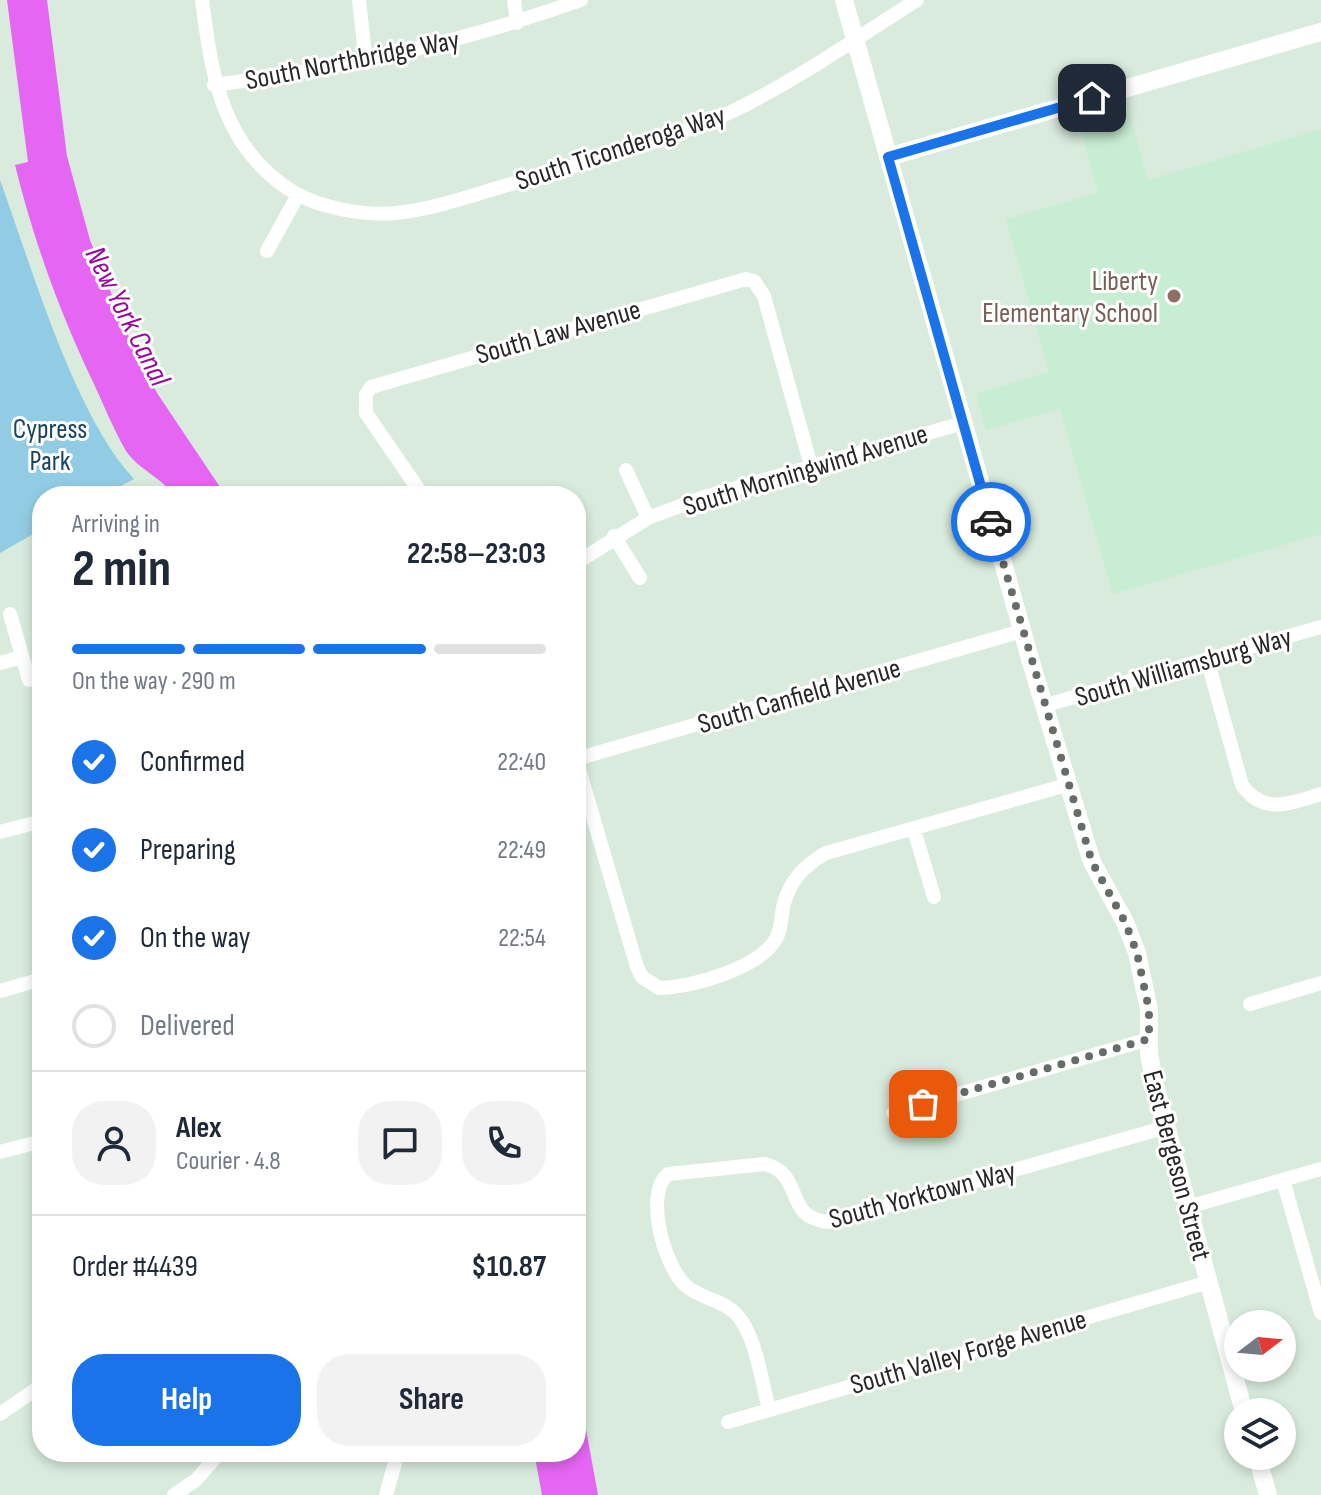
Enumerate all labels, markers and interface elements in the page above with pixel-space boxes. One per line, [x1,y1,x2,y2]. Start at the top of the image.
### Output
street label: South Northbridge Way [243,24,462,97]
pin [1058,64,1126,132]
icon: home [1070,76,1114,120]
street label: South Ticonderoga Way [511,99,730,198]
water label: New York Canal [77,241,178,393]
place label: Liberty Elementary School [982,265,1158,330]
marker: Liberty Elementary School [1165,287,1183,305]
street label: South Law Avenue [472,293,645,372]
park label: Cypress Park [13,413,87,478]
street label: South Morningwind Avenue [679,417,932,523]
courier [951,482,1031,562]
icon: car [969,500,1013,544]
text: Arriving in [72,509,160,540]
text: 22:58–23:03 [407,536,546,572]
text: 2 min [72,538,171,601]
street label: South Williamsburg Way [1071,621,1296,714]
street label: South Canfield Avenue [694,652,905,741]
text: On the way · 290 m [72,666,236,697]
icon: check [72,740,116,784]
text: Confirmed [140,744,245,780]
text: 22:40 [497,747,546,778]
icon: check [72,828,116,872]
text: Preparing [140,832,236,868]
text: 22:49 [497,835,546,866]
icon: check [72,916,116,960]
text: On the way [140,920,250,956]
text: 22:54 [498,923,546,954]
text: Delivered [140,1008,235,1044]
street label: East Bergeson Street [1135,1067,1218,1264]
pin [889,1070,957,1138]
icon: bag [901,1082,945,1126]
button: person [72,1101,156,1185]
button: chat [358,1101,442,1185]
button: phone [462,1101,546,1185]
text: Alex [176,1110,222,1146]
text: Courier · 4.8 [176,1146,281,1177]
street label: South Yorktown Way [826,1155,1019,1236]
text: Order #4439 [72,1249,198,1285]
text: $10.87 [471,1249,546,1285]
street label: South Valley Forge Avenue [847,1303,1090,1402]
north arrow [1224,1310,1296,1382]
map controls [1224,1310,1296,1470]
button: Help [72,1354,301,1446]
button: Share [317,1354,546,1446]
button: layers [1224,1398,1296,1470]

